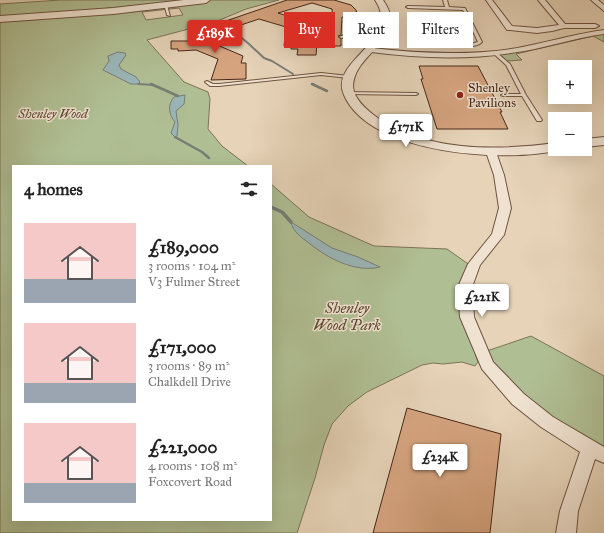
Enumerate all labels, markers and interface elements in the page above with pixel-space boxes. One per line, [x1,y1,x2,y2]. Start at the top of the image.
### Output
chip: Buy [284,12,335,48]
chip: Rent [343,12,399,48]
chip: Filters [407,12,473,48]
pin: £189K [187,20,243,54]
text: £189K [196,25,234,41]
map controls [548,60,592,156]
button: + [548,60,592,104]
place label: Shenley Pavilions [468,80,516,111]
marker: Shenley Pavilions [455,90,465,100]
park label: Shenley Wood [17,106,89,122]
button: − [548,112,592,156]
pin: £171K [378,114,434,148]
text: £171K [388,119,424,135]
icon: filters [238,178,260,200]
text: 4 homes [24,179,83,200]
text: £189,000 [148,237,219,258]
icon: home [56,239,104,287]
text: 3 rooms · 104 m² [148,258,236,274]
text: V3 Fulmer Street [148,274,240,290]
pin: £221K [454,284,510,318]
text: £221K [464,289,500,305]
park label: Shenley Wood Park [313,299,381,334]
text: £171,000 [148,337,216,358]
icon: home [56,339,104,387]
text: 3 rooms · 89 m² [148,358,230,374]
text: Chalkdell Drive [148,374,231,390]
text: £221,000 [148,437,217,458]
icon: home [56,439,104,487]
pin: £234K [412,444,468,478]
text: £234K [421,449,459,465]
text: 4 rooms · 108 m² [148,458,237,474]
text: Foxcovert Road [148,474,232,490]

